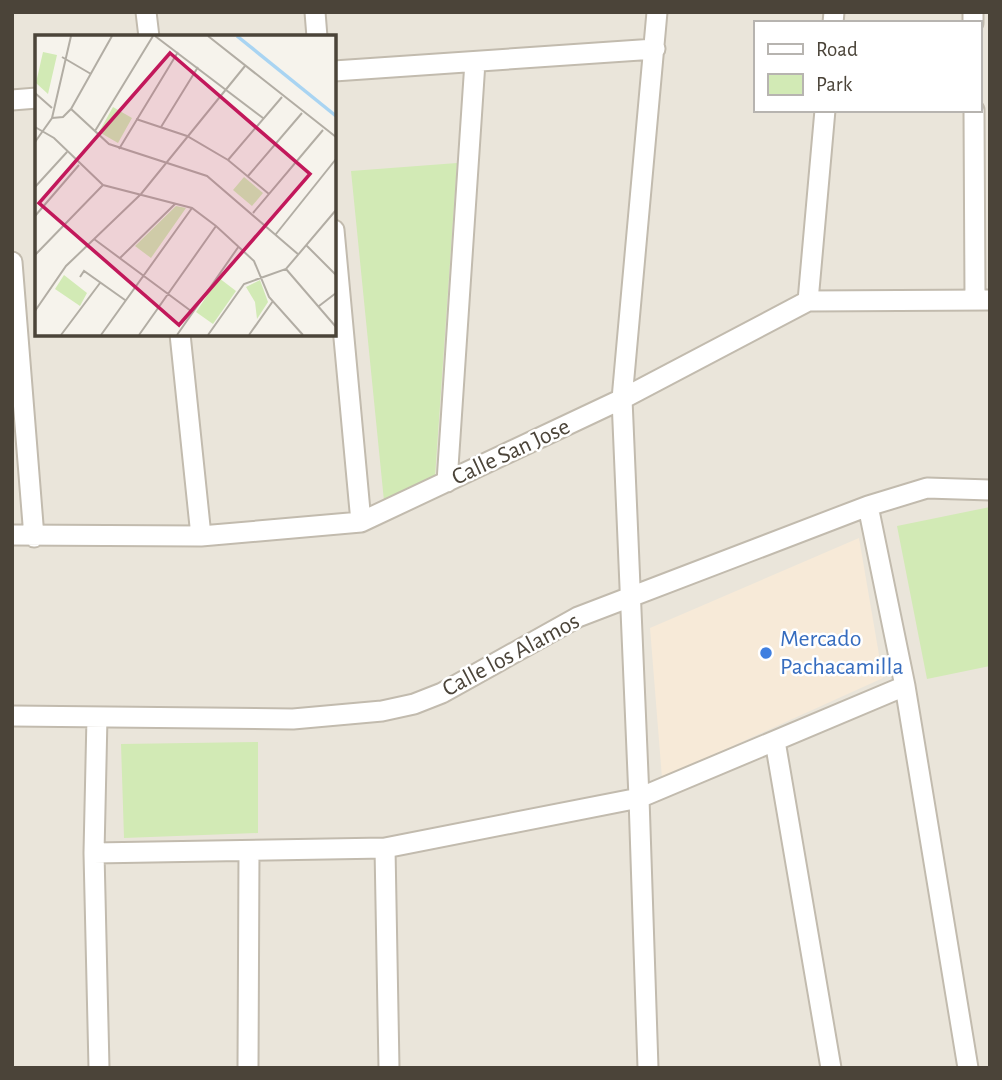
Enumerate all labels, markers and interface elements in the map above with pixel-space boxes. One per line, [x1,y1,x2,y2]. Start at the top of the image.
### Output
legend [754,21,981,112]
inset map [35,35,336,336]
text: Road [816,39,858,60]
text: Park [816,74,853,95]
street label: Calle San Jose [448,414,574,490]
street label: Calle los Alamos [438,609,584,701]
place label: Mercado Pachacamilla [780,627,904,679]
marker: Mercado Pachacamilla [758,645,774,661]

